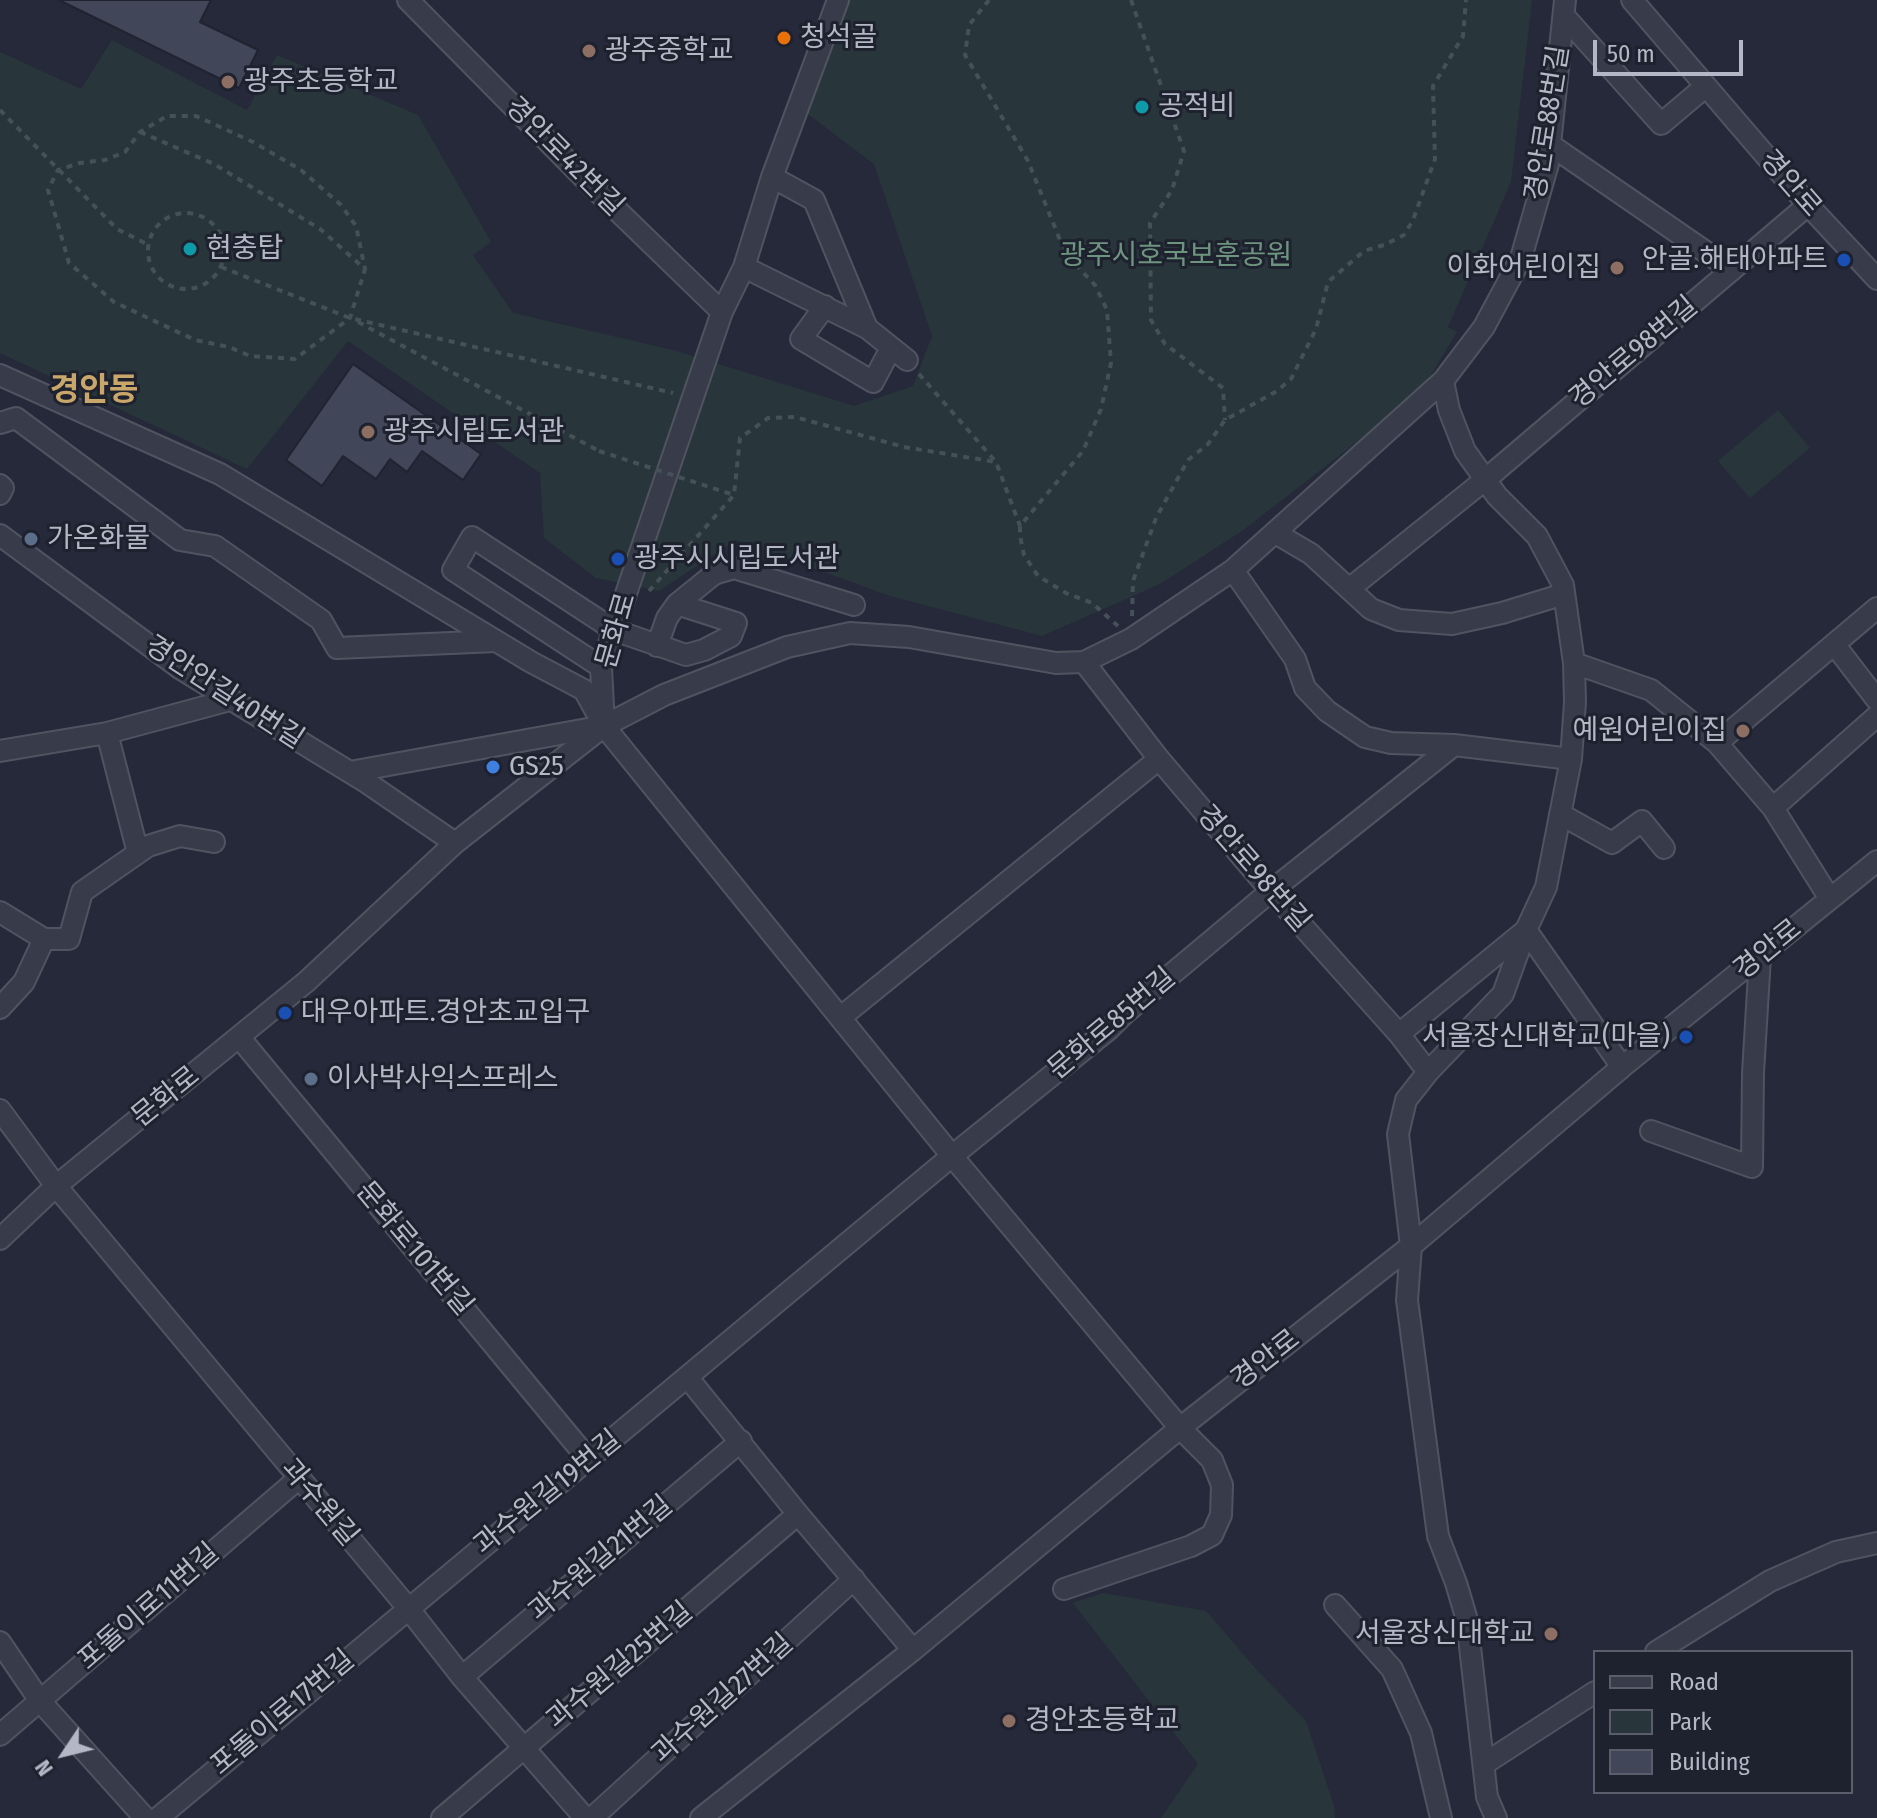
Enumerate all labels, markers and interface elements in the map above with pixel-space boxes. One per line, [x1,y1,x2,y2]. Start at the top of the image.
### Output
place label: 청석골 [800,21,877,55]
scale bar [1597,24,1747,74]
marker: 청석골 [775,29,793,47]
place label: 광주중학교 [605,34,734,68]
text: 50 m [1607,40,1655,68]
marker: 광주중학교 [580,42,598,60]
street label: 경안로88번길 [1519,43,1577,203]
place label: 광주초등학교 [244,65,399,99]
marker: 광주초등학교 [219,73,237,91]
place label: 공적비 [1158,90,1235,124]
street label: 경안로42번길 [498,91,630,223]
marker: 공적비 [1133,98,1151,116]
street label: 경안로 [1752,144,1828,224]
place label: 현충탑 [206,232,283,266]
park label: 광주시호국보훈공원 [1060,239,1292,273]
marker: 현충탑 [181,240,199,258]
place label: 안골.해태아파트 [1642,243,1828,277]
place label: 이화어린이집 [1446,251,1601,285]
marker: 안골.해태아파트 [1835,251,1853,269]
marker: 이화어린이집 [1608,259,1626,277]
street label: 경안로98번길 [1563,290,1705,416]
district label: 경안동 [50,372,138,410]
place label: 광주시립도서관 [384,415,564,449]
marker: 광주시립도서관 [359,423,377,441]
place label: 가온화물 [47,522,150,556]
marker: 가온화물 [22,530,40,548]
place label: 광주시시립도서관 [634,542,840,576]
marker: 광주시시립도서관 [609,550,627,568]
street label: 문화로 [590,589,644,673]
street label: 경안안길40번길 [138,629,310,757]
place label: 예원어린이집 [1572,714,1727,748]
marker: 예원어린이집 [1734,722,1752,740]
place label: GS25 [509,750,564,784]
marker: GS25 [484,758,502,776]
street label: 경안로98번길 [1189,799,1317,939]
street label: 경안로 [1727,913,1809,987]
street label: 문화로85번길 [1042,961,1182,1087]
place label: 대우아파트.경안초교입구 [301,996,590,1030]
marker: 대우아파트.경안초교입구 [276,1004,294,1022]
place label: 서울장신대학교(마을) [1422,1020,1670,1054]
marker: 서울장신대학교(마을) [1677,1028,1695,1046]
street label: 문화로 [125,1060,207,1134]
place label: 이사박사익스프레스 [327,1062,559,1096]
marker: 이사박사익스프레스 [302,1070,320,1088]
street label: 문화로101번길 [348,1175,480,1323]
street label: 경안로 [1225,1323,1307,1397]
street label: 과수원길19번길 [468,1424,628,1562]
street label: 과수원길 [273,1453,365,1553]
street label: 과수원길21번길 [522,1489,680,1629]
street label: 포돌이로11번길 [72,1537,226,1677]
street label: 과수원길25번길 [540,1595,700,1737]
place label: 서울장신대학교 [1355,1617,1535,1651]
marker: 서울장신대학교 [1542,1625,1560,1643]
street label: 과수원길27번길 [646,1627,800,1771]
street label: 포돌이로17번길 [204,1643,362,1783]
legend [1593,1650,1853,1794]
text: Road [1669,1668,1719,1696]
place label: 경안초등학교 [1025,1704,1180,1738]
text: Park [1669,1708,1712,1736]
marker: 경안초등학교 [1000,1712,1018,1730]
north arrow [24,1714,104,1794]
text: Building [1669,1748,1750,1776]
text: N [29,1755,59,1781]

